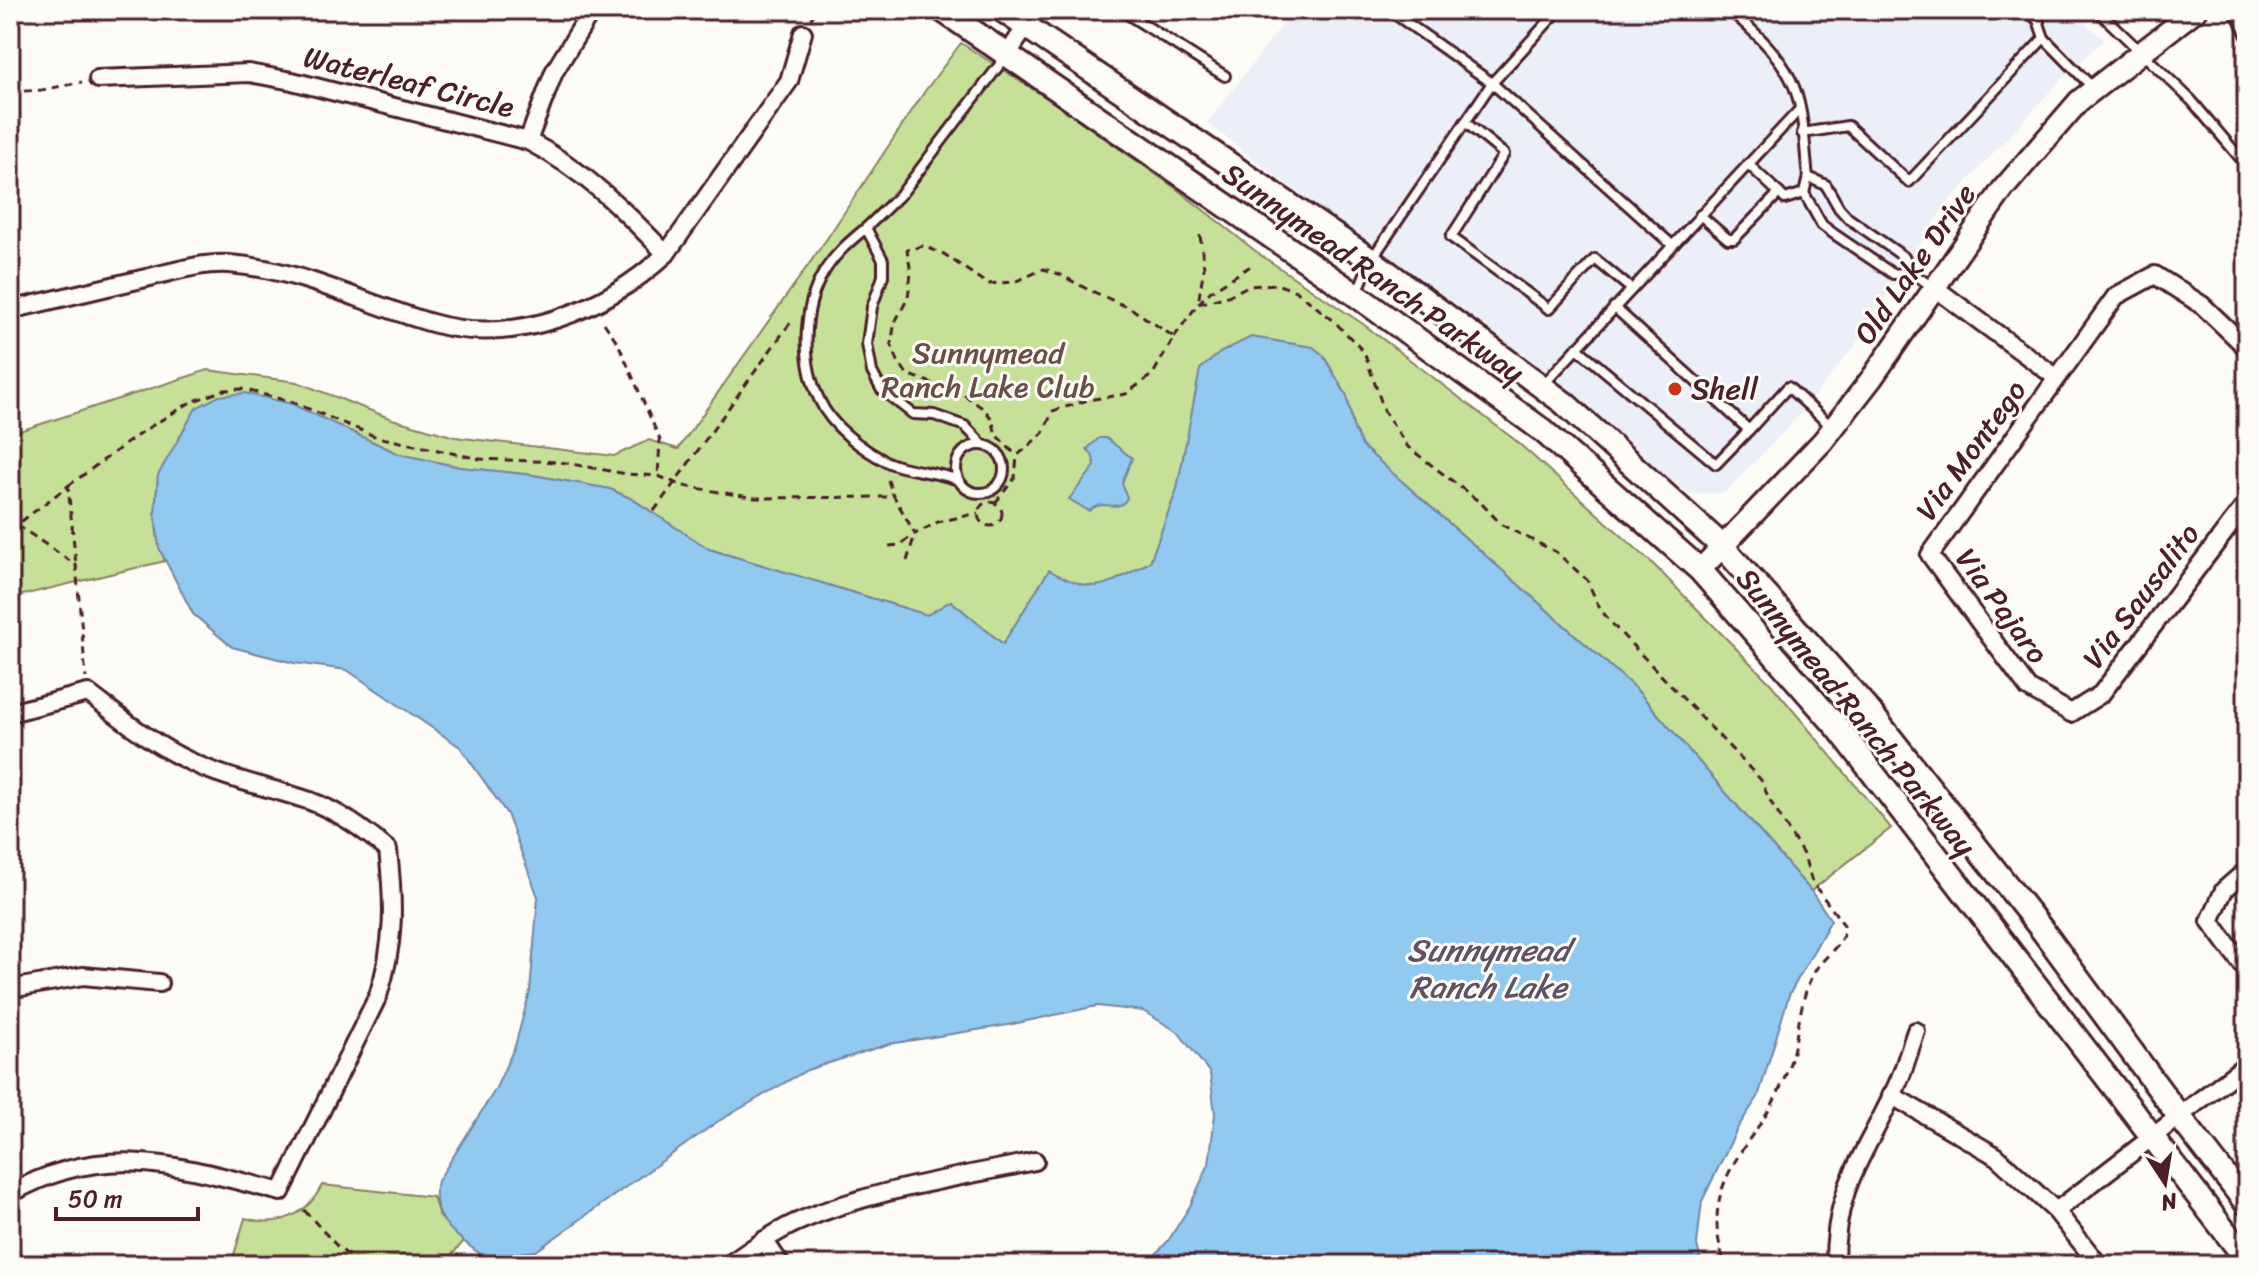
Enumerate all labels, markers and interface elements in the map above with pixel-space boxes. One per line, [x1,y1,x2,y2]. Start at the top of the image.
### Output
street label: Waterleaf Circle [298,30,520,134]
street label: Sunnymead Ranch Parkway [1210,148,1536,399]
street label: Old Lake Drive [1839,172,1991,356]
park label: Sunnymead Ranch Lake Club [881,326,1095,414]
place label: Shell [1691,362,1759,416]
street label: Via Montego [1901,368,2041,532]
marker: Shell [1666,380,1684,398]
street label: Via Sausalito [2068,511,2214,681]
street label: Via Pajaro [1941,536,2063,676]
street label: Sunnymead Ranch Parkway [1722,555,1991,869]
water label: Sunnymead Ranch Lake [1407,922,1577,1016]
north arrow [2125,1143,2205,1223]
scale bar [56,1171,198,1221]
text: 50 m [68,1178,123,1220]
text: N [2157,1181,2182,1223]

